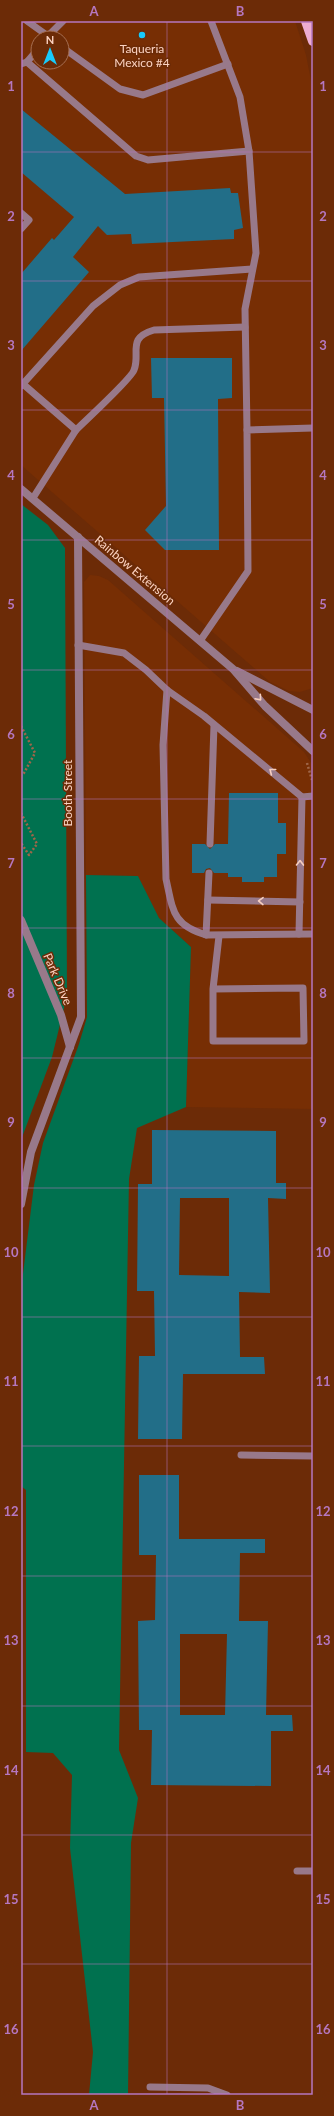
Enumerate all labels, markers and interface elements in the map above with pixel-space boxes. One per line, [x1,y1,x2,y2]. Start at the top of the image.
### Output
text: A [88,3,99,19]
text: B [236,3,245,19]
north arrow [30,30,70,70]
marker: Taqueria Mexico #4 [137,30,147,40]
text: N [46,33,54,46]
place label: Taqueria Mexico #4 [114,41,170,70]
text: 1 [7,78,15,94]
text: 1 [319,78,327,94]
text: 2 [7,208,15,224]
text: 2 [319,208,327,224]
text: 3 [7,337,15,353]
text: 3 [319,337,327,353]
text: 4 [7,467,15,483]
text: 4 [319,467,327,483]
street label: Rainbow Extension [92,532,178,608]
text: 5 [7,596,15,612]
text: 5 [319,596,327,612]
one-way arrow [254,694,261,701]
text: 6 [7,726,15,742]
text: 6 [319,726,327,742]
street label: Booth Street [60,759,75,826]
one-way arrow [270,769,277,776]
text: 7 [7,855,15,871]
text: 7 [319,855,327,871]
one-way arrow [296,860,305,866]
one-way arrow [258,897,264,905]
street label: Park Drive [40,951,76,1007]
text: 8 [7,985,15,1001]
text: 8 [319,985,327,1001]
text: 9 [7,1114,15,1130]
text: 9 [319,1114,327,1130]
text: 10 [3,1244,19,1260]
text: 10 [315,1244,331,1260]
text: 11 [3,1373,19,1389]
text: 11 [315,1373,331,1389]
text: 12 [3,1503,19,1519]
text: 12 [315,1503,331,1519]
text: 13 [3,1632,19,1648]
text: 13 [315,1632,331,1648]
text: 14 [3,1762,19,1778]
text: 14 [315,1762,331,1778]
text: 15 [3,1891,19,1907]
text: 15 [315,1891,331,1907]
text: 16 [3,2021,19,2037]
text: 16 [315,2021,331,2037]
text: A [88,2097,99,2113]
text: B [236,2097,245,2113]

